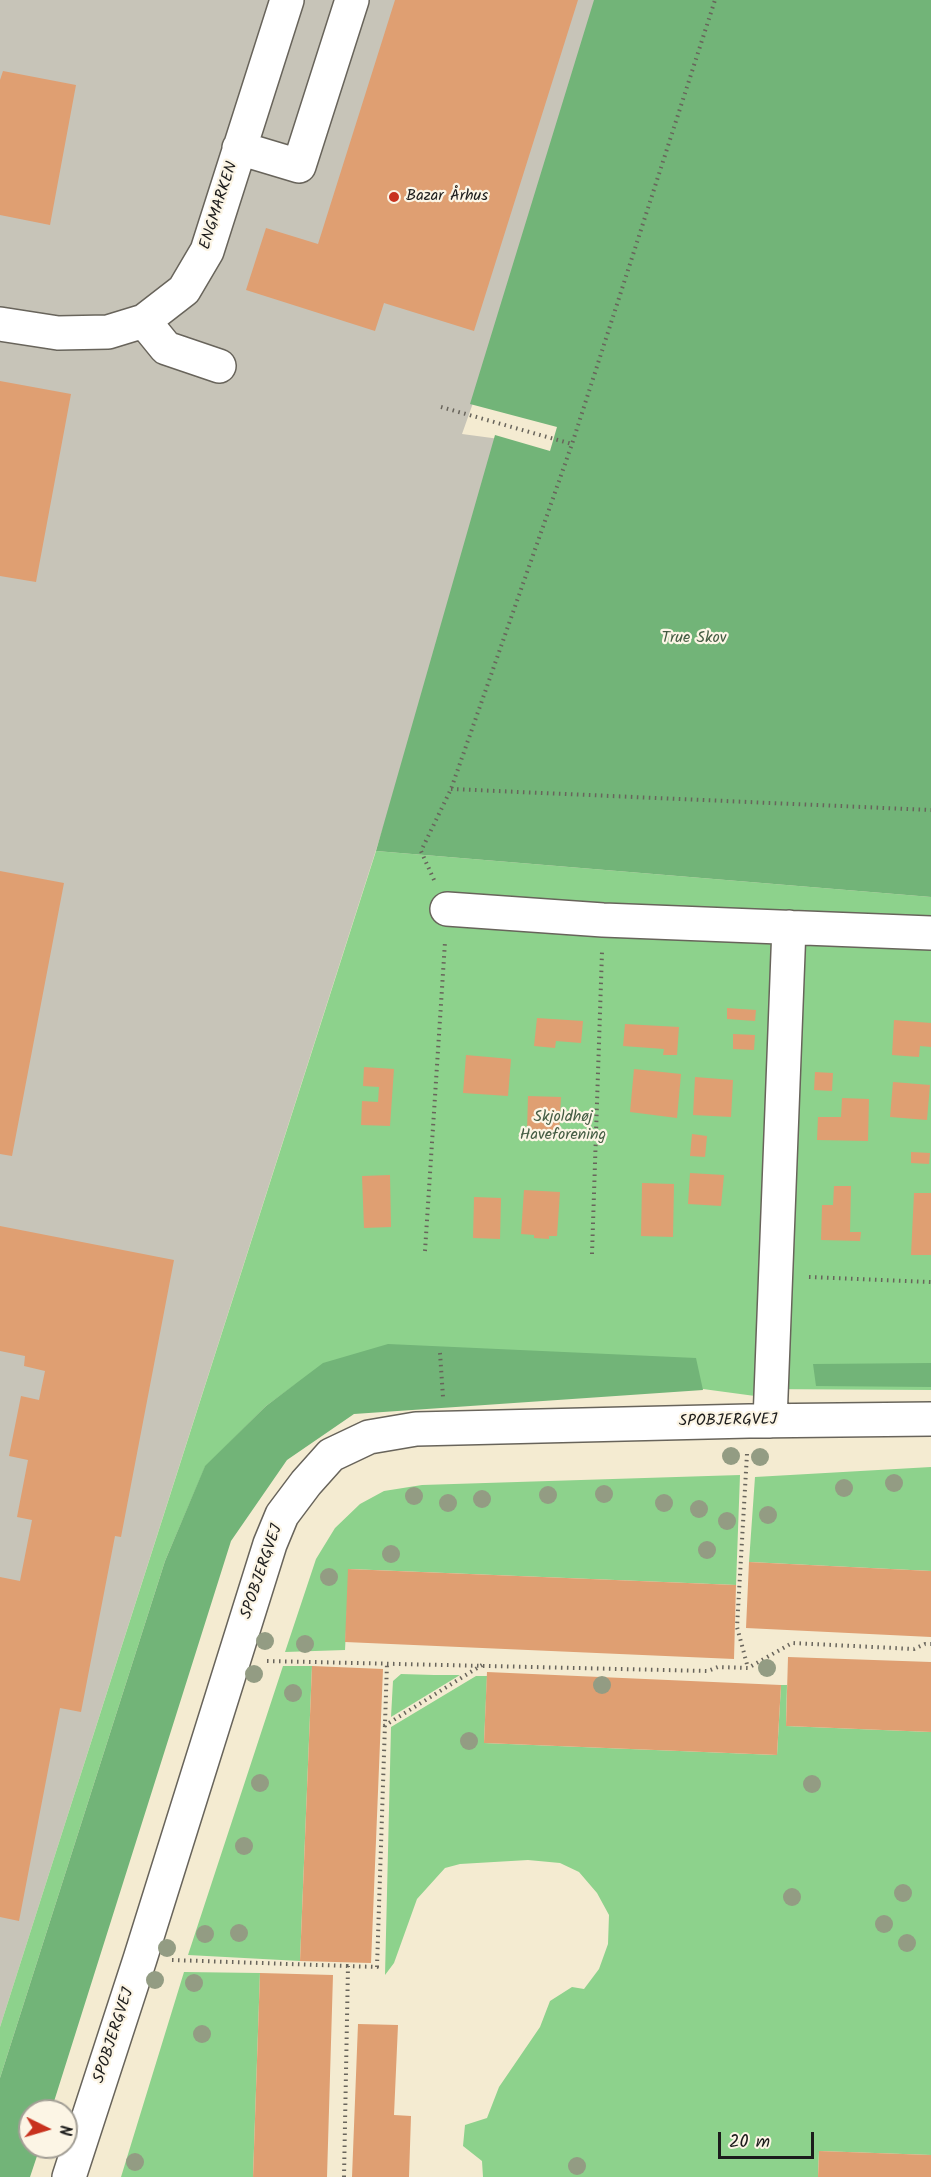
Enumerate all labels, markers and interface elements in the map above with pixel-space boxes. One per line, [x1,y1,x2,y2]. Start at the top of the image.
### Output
street label: ENGMARKEN [197,160,243,252]
place label: Bazar Århus [406,187,488,207]
marker: Bazar Århus [387,190,401,204]
park label: True Skov [661,629,727,649]
park label: Skjoldhøj Haveforening [520,1108,606,1146]
street label: SPOBJERGVEJ [679,1412,777,1432]
street label: SPOBJERGVEJ [238,1522,288,1622]
street label: SPOBJERGVEJ [91,1986,139,2086]
north arrow [18,2099,78,2159]
scale bar [721,2120,817,2158]
text: N [52,2124,77,2137]
text: 20 m [729,2128,770,2157]

